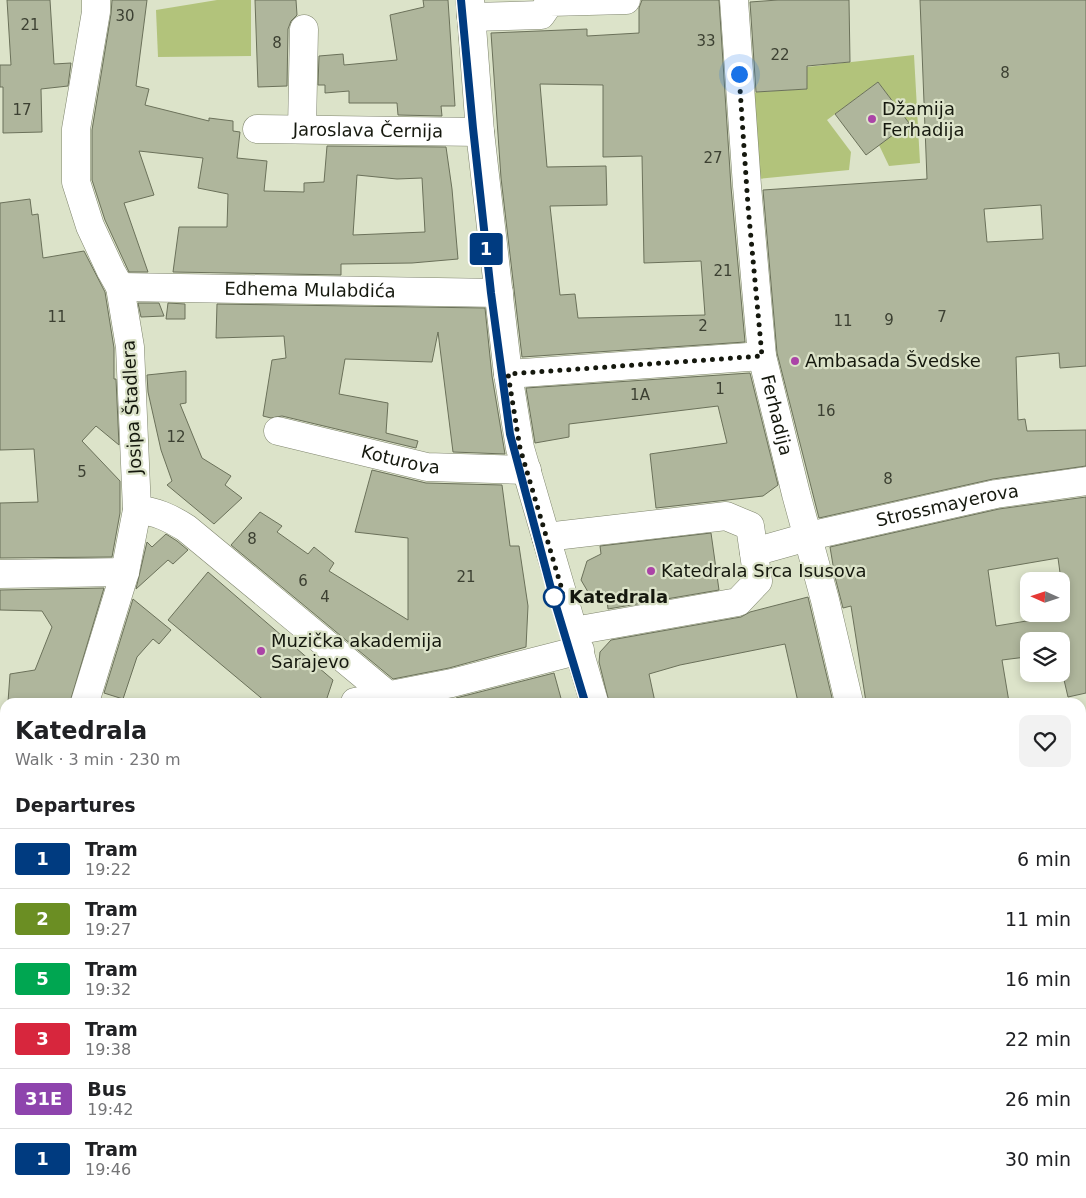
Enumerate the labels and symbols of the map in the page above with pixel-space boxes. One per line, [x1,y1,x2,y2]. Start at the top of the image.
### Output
house number: 30 [115,7,135,25]
house number: 21 [20,16,40,34]
house number: 33 [696,32,716,50]
house number: 8 [272,34,282,52]
house number: 22 [770,46,790,64]
your location [727,62,752,87]
house number: 8 [1000,64,1010,82]
place label: Džamija Ferhadija [882,98,964,140]
house number: 17 [12,101,32,119]
marker: Džamija Ferhadija [866,113,878,125]
street label: Jaroslava Černija [292,118,443,142]
house number: 27 [703,149,723,167]
line badge: 1 [470,233,502,265]
house number: 21 [713,262,733,280]
street label: Edhema Mulabdića [224,278,396,301]
house number: 11 [47,308,67,326]
house number: 7 [937,308,947,326]
house number: 9 [884,311,894,329]
house number: 11 [833,312,853,330]
house number: 2 [698,317,708,335]
street label: Josipa Štadlera [117,339,146,476]
place label: Ambasada Švedske [805,350,981,371]
marker: Ambasada Švedske [789,355,801,367]
street label: Ferhadija [757,372,797,458]
house number: 1 [715,380,725,398]
house number: 1A [630,386,651,404]
house number: 16 [816,402,836,420]
house number: 12 [166,428,186,446]
street label: Koturova [359,440,440,477]
house number: 5 [77,463,87,481]
house number: 8 [883,470,893,488]
street label: Strossmayerova [874,480,1020,531]
house number: 8 [247,530,257,548]
place label: Katedrala Srca Isusova [661,560,867,581]
marker: Katedrala Srca Isusova [645,565,657,577]
house number: 21 [456,568,476,586]
house number: 6 [298,572,308,590]
north arrow [1020,572,1070,622]
marker: Katedrala [543,586,565,608]
place label: Katedrala [569,586,668,607]
house number: 4 [320,588,330,606]
place label: Muzička akademija Sarajevo [271,630,442,672]
marker: Muzička akademija Sarajevo [255,645,267,657]

